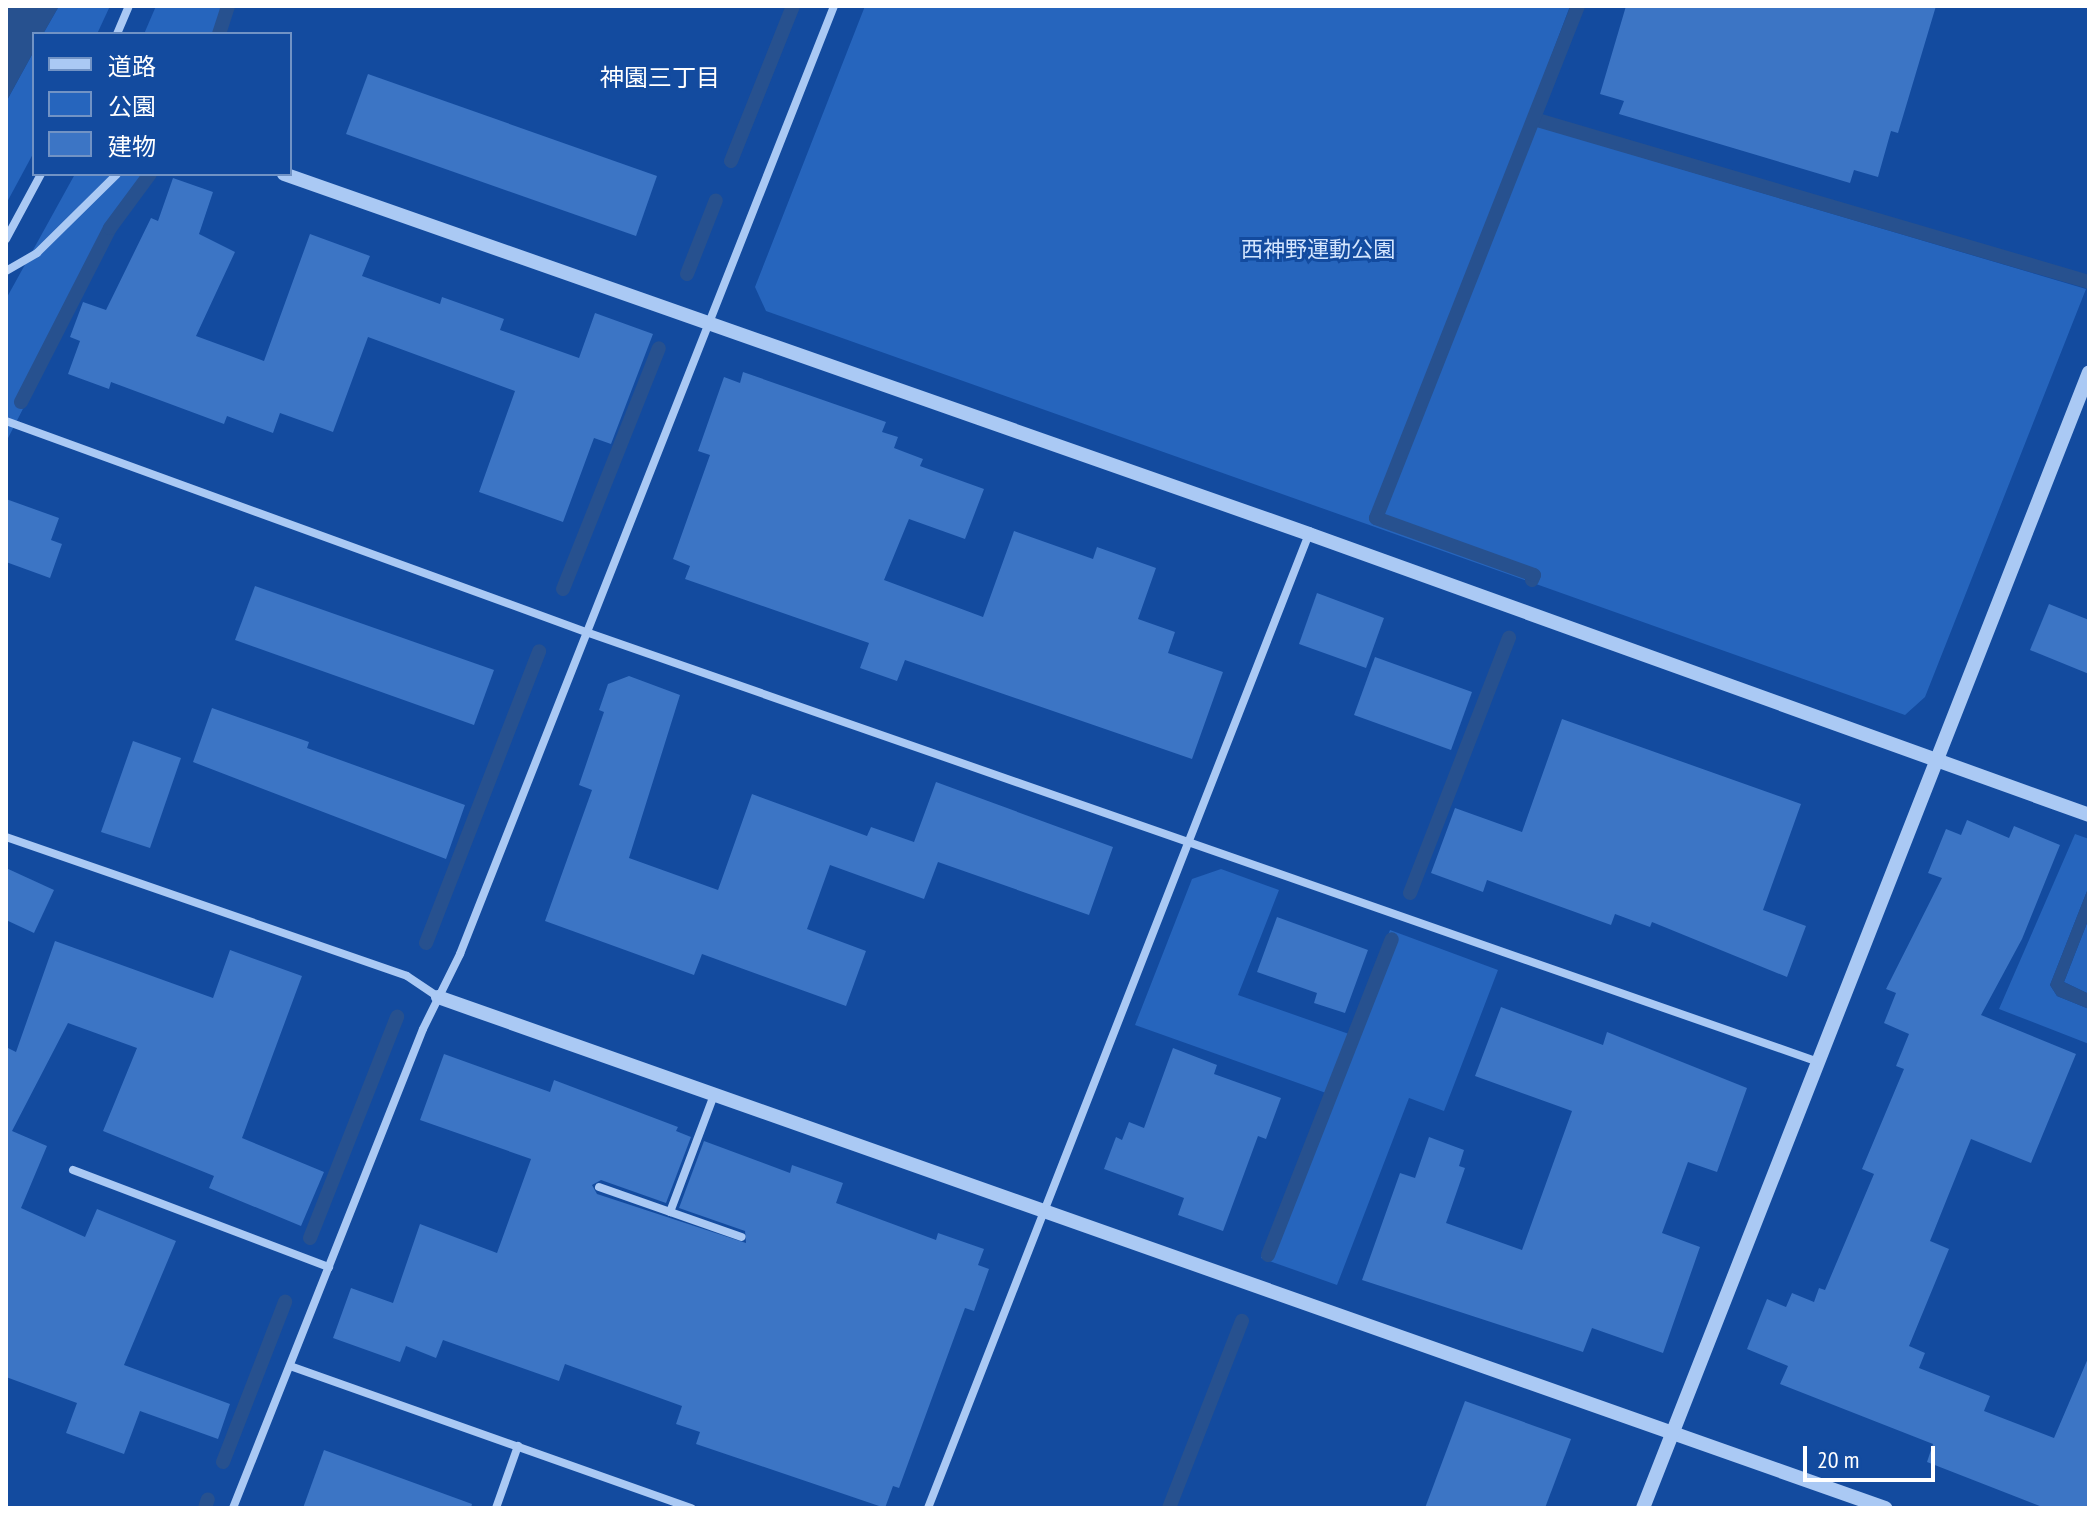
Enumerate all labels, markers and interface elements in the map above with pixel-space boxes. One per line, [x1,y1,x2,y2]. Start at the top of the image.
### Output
legend [32,32,292,176]
text: 道路 [108,51,156,82]
district label: 神園三丁目 [600,64,720,92]
text: 公園 [108,91,156,122]
text: 建物 [108,131,156,162]
park label: 西神野運動公園 [1241,237,1395,263]
scale bar [1807,1430,1939,1480]
text: 20 m [1817,1444,1859,1475]

